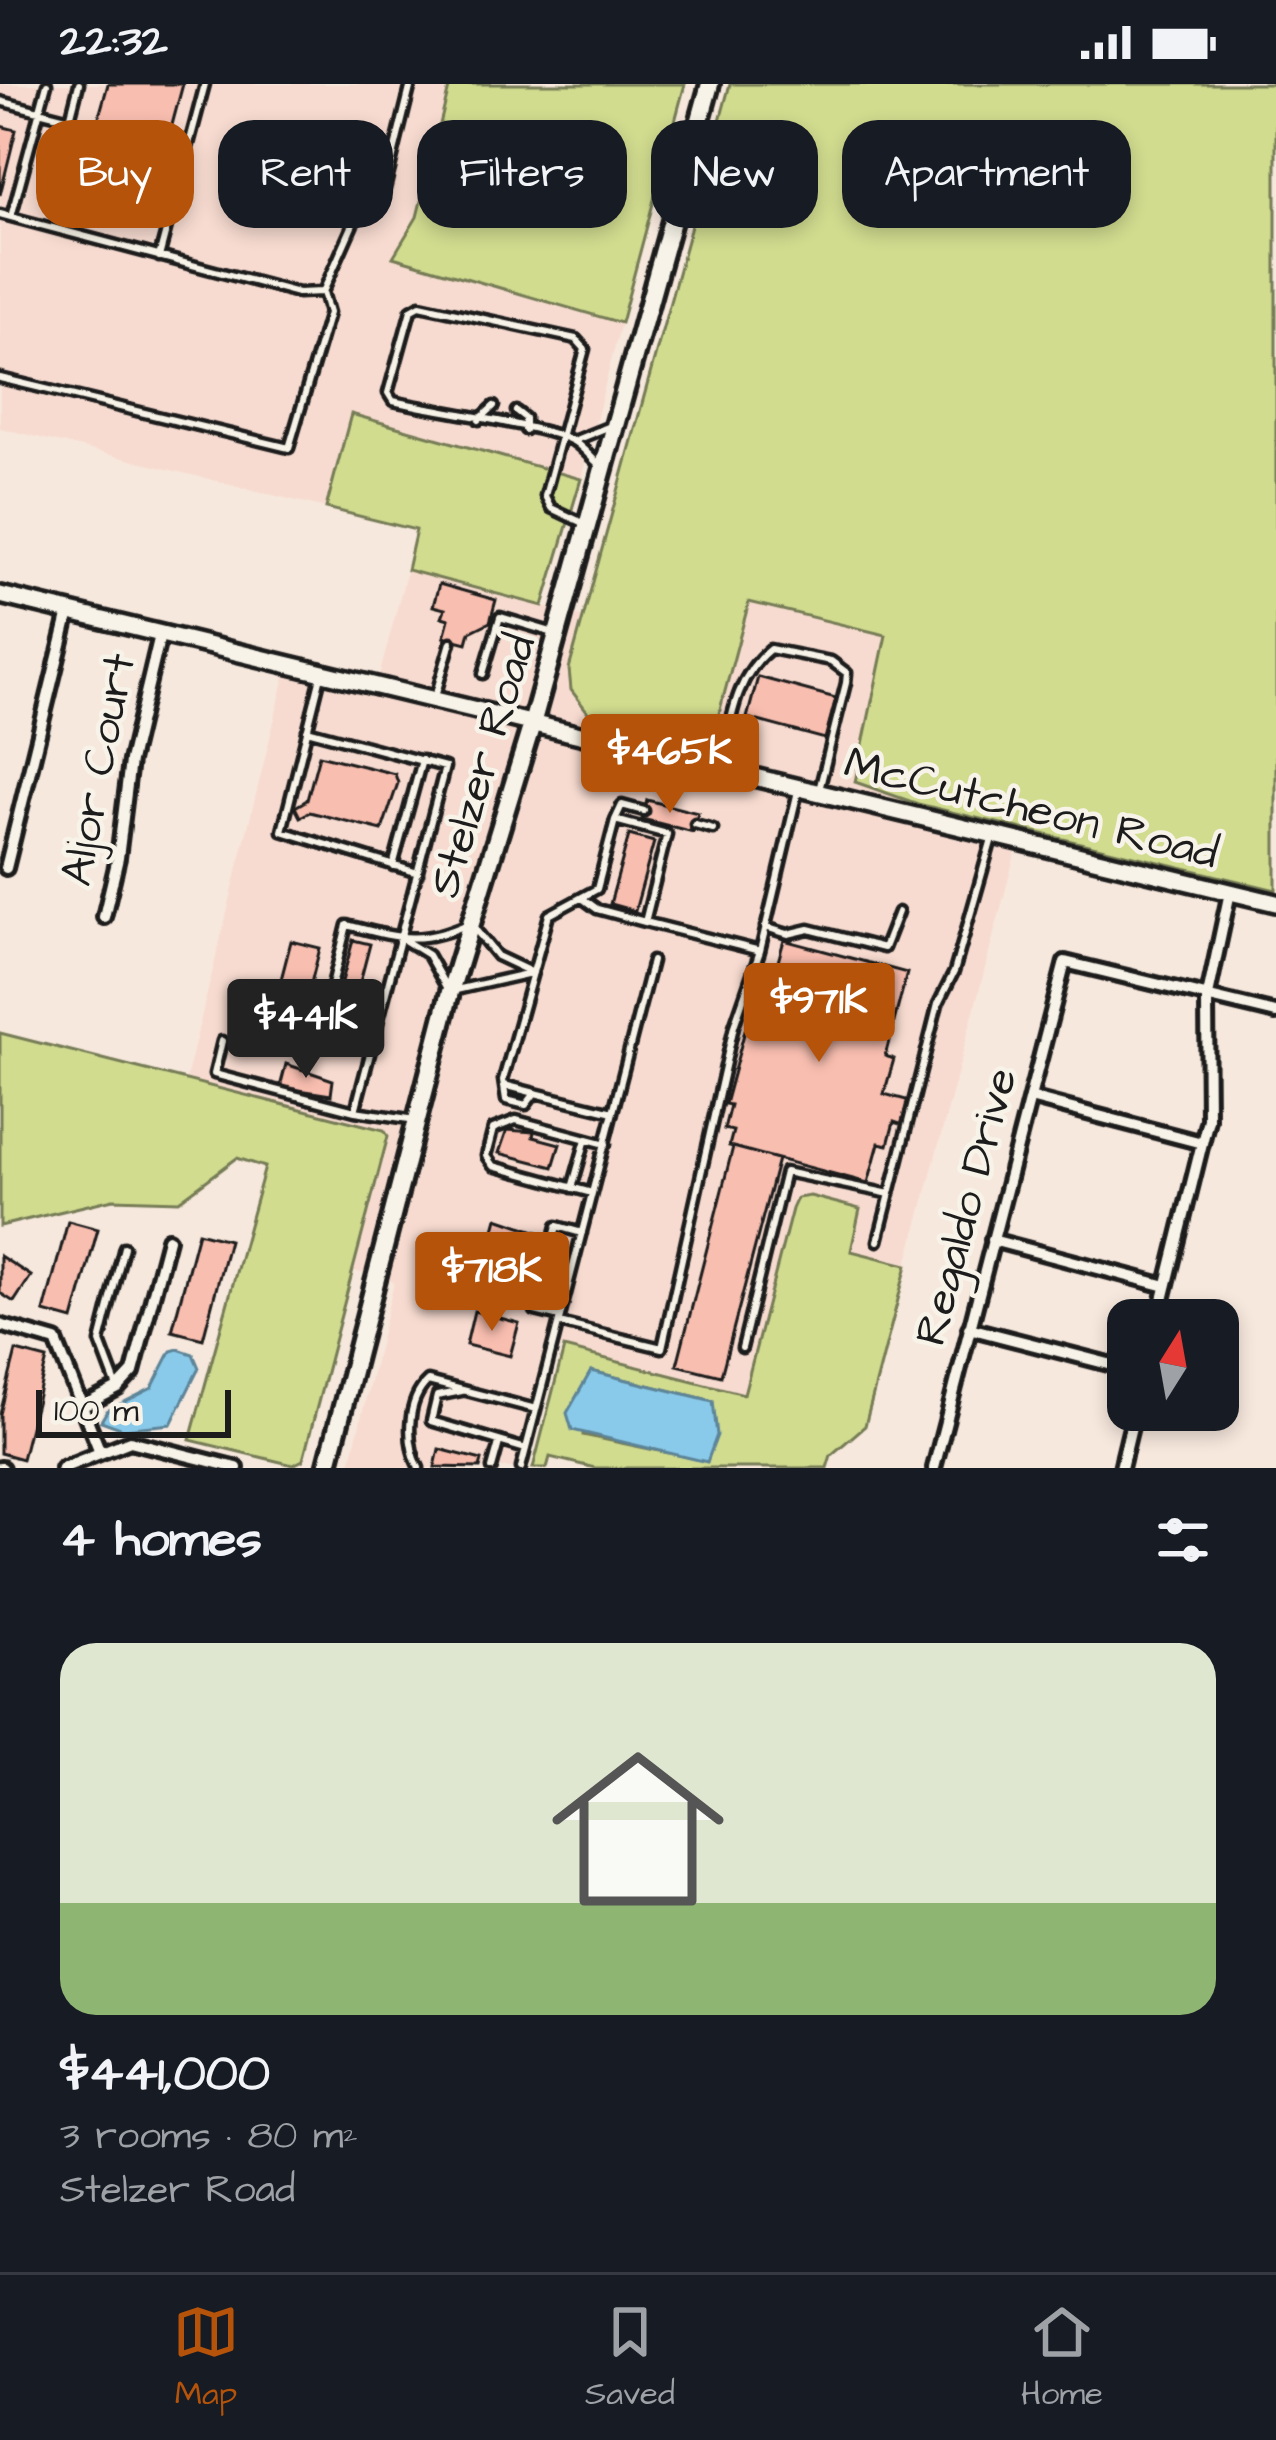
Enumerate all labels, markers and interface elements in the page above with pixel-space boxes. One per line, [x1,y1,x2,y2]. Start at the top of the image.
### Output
text: 22:32 [60,11,168,73]
chip: Buy [36,120,194,228]
chip: Rent [218,120,393,228]
chip: Filters [417,120,627,228]
chip: New [651,120,818,228]
chip: Apartment [842,120,1131,228]
street label: Stelzer Road [414,627,552,905]
street label: Aljor Court [46,648,152,891]
pin: $465K [586,714,754,816]
text: $465K [608,726,732,780]
street label: McCutcheon Road [838,733,1225,885]
pin: $971K [735,963,903,1065]
text: $971K [771,975,867,1029]
pin: $441K [222,979,390,1081]
text: $441K [254,991,358,1045]
street label: Regaldo Drive [900,1061,1034,1352]
pin: $718K [408,1232,576,1334]
text: $718K [442,1244,542,1298]
north arrow [1107,1299,1239,1431]
map controls [1107,1299,1239,1431]
scale bar [36,1384,231,1437]
text: 100 m [54,1388,139,1434]
text: 4 homes [60,1505,262,1576]
icon: filters [1150,1507,1216,1573]
icon: home [530,1721,746,1937]
text: $441,000 [60,2039,270,2110]
text: 3 rooms · 80 m² [60,2110,358,2164]
text: Stelzer Road [60,2164,295,2218]
tab: Map [173,2299,239,2417]
tab: Saved [585,2299,675,2417]
tab: Home [1021,2299,1103,2417]

